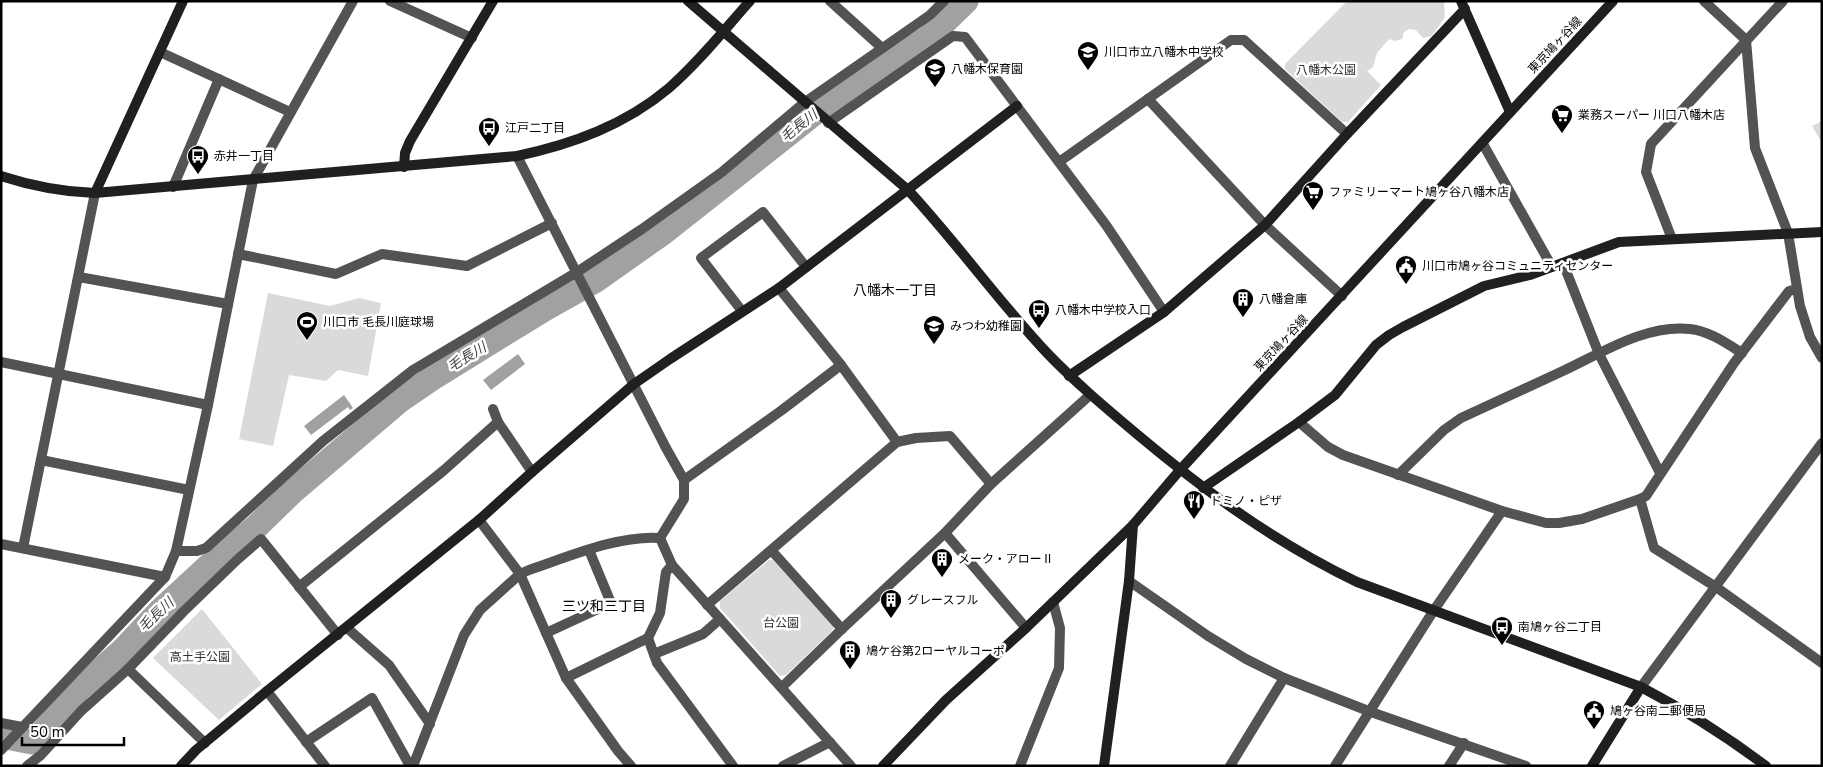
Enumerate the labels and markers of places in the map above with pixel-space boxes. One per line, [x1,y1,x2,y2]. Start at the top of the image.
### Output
school or university icon: 川口市立八幡木中学校 [1076,40,1100,71]
place label: 川口市立八幡木中学校 [1104,44,1224,60]
school or university icon: 八幡木保育園 [923,57,947,88]
place label: 八幡木保育園 [951,61,1023,77]
supermarket icon: 業務スーパー 川口八幡木店 [1550,103,1574,134]
place label: 業務スーパー 川口八幡木店 [1578,107,1725,123]
bus stop icon: 江戸二丁目 [477,116,501,147]
place label: 江戸二丁目 [505,120,565,136]
bus stop icon: 赤井一丁目 [186,144,210,175]
place label: 赤井一丁目 [214,148,274,164]
supermarket icon: ファミリーマート鳩ヶ谷八幡木店 [1301,180,1325,211]
place label: ファミリーマート鳩ヶ谷八幡木店 [1329,184,1509,200]
public building icon: 川口市鳩ヶ谷コミュニティセンター [1394,254,1418,285]
place label: 川口市鳩ヶ谷コミュニティセンター [1422,258,1613,274]
building icon: 八幡倉庫 [1231,287,1255,318]
place label: 八幡倉庫 [1259,291,1307,307]
bus stop icon: 八幡木中学校入口 [1027,298,1051,329]
place label: 八幡木中学校入口 [1055,302,1151,318]
sports icon: 川口市 毛長川庭球場 [295,310,319,341]
place label: 川口市 毛長川庭球場 [323,314,434,330]
school or university icon: みつわ幼稚園 [922,314,946,345]
place label: みつわ幼稚園 [950,318,1022,334]
restaurant icon: ドミノ・ピザ [1182,489,1206,520]
place label: ドミノ・ピザ [1210,493,1282,509]
building icon: メーク・アローⅡ [930,547,954,578]
place label: メーク・アローⅡ [958,551,1054,567]
building icon: グレースフル [879,588,903,619]
place label: グレースフル [907,592,978,608]
bus stop icon: 南鳩ヶ谷二丁目 [1490,615,1514,646]
place label: 南鳩ヶ谷二丁目 [1518,619,1602,635]
building icon: 鳩ケ谷第2ローヤルコーポ [838,639,862,670]
place label: 鳩ケ谷第2ローヤルコーポ [866,643,1005,659]
public building icon: 鳩ヶ谷南二郵便局 [1582,699,1606,730]
place label: 鳩ヶ谷南二郵便局 [1610,703,1706,719]

